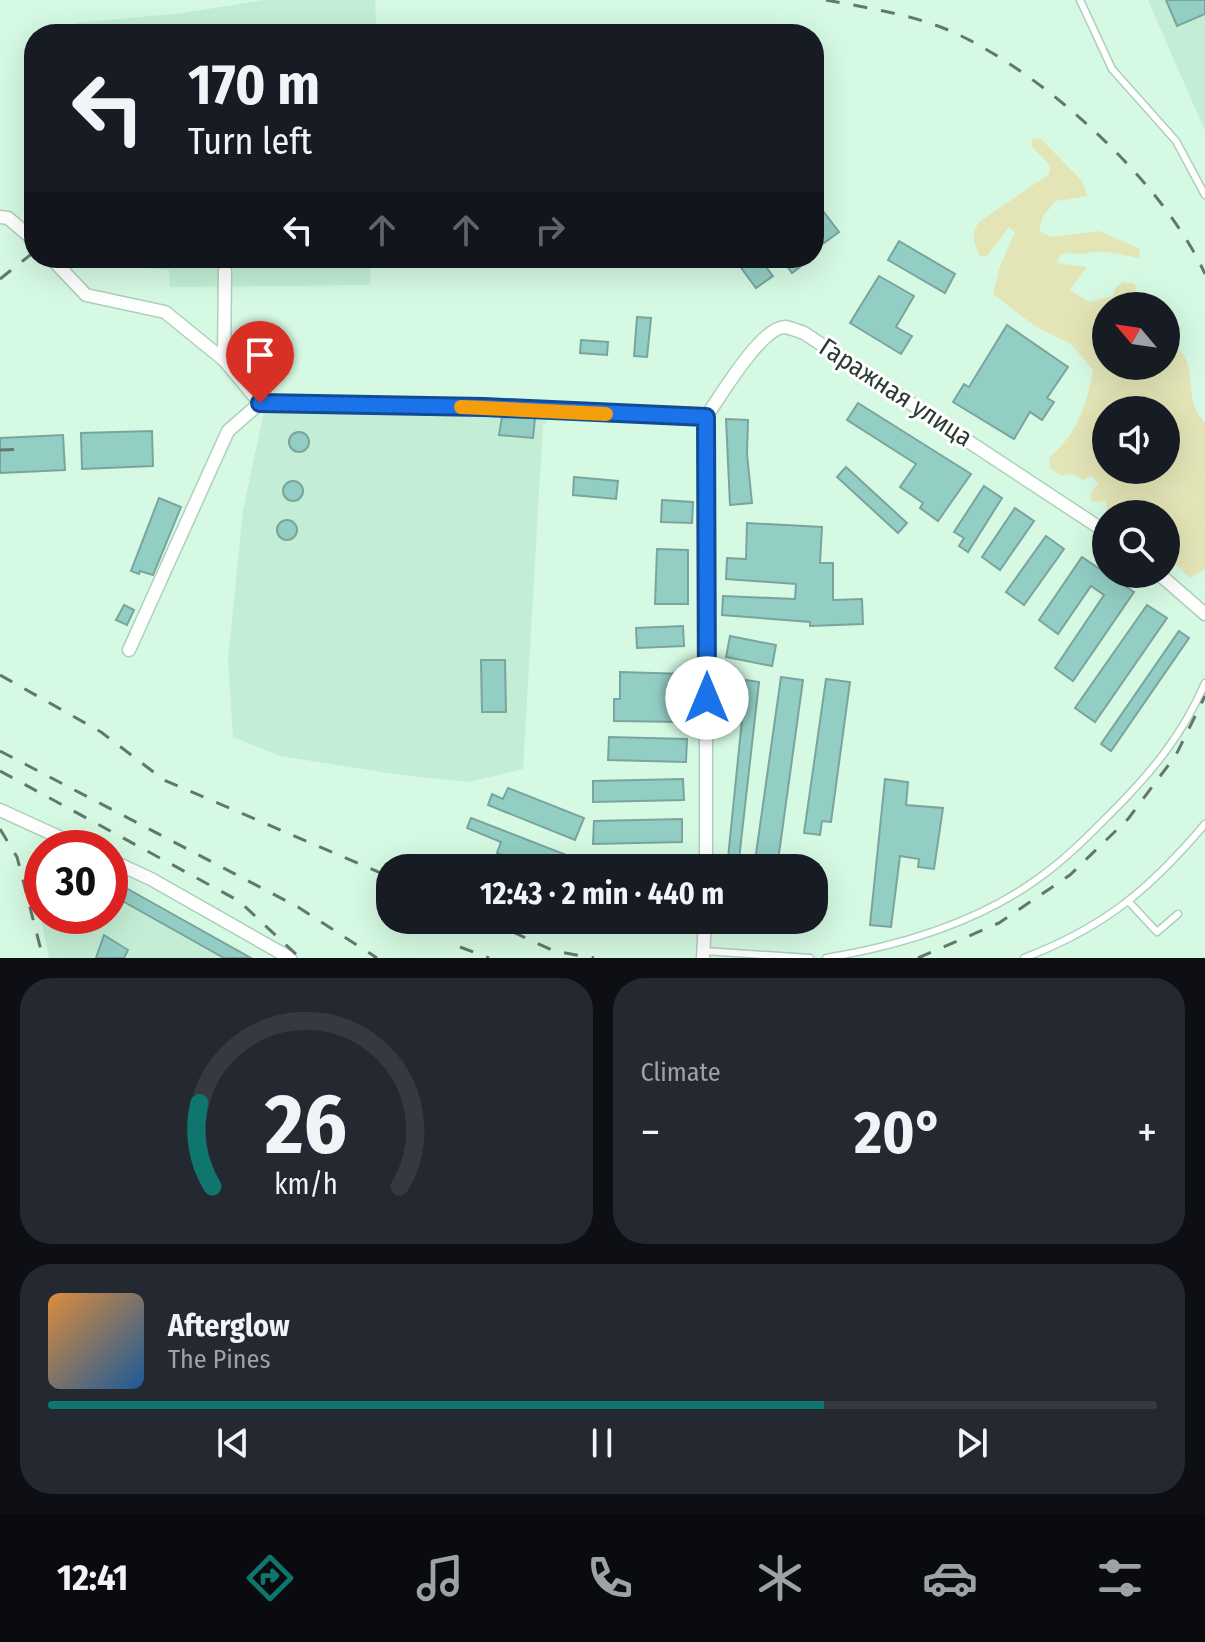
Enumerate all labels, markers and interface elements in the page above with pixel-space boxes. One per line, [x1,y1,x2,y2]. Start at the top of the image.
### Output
text: 170 m [188,52,320,119]
icon: left [56,56,160,160]
text: Turn left [188,120,312,164]
icon: left [276,208,320,252]
icon: ahead [360,208,404,252]
icon: ahead [444,208,488,252]
icon: right [528,208,572,252]
north arrow [1092,292,1180,380]
map controls [1092,292,1180,588]
pin [226,321,294,403]
street label: Гаражная улица [814,332,978,453]
icon: arrive [238,333,282,377]
button: sound [1092,396,1180,484]
button: search [1092,500,1180,588]
position arrow [665,656,749,740]
speed limit sign: 30 [24,830,128,934]
text: 12:43 · 2 min · 440 m [480,876,724,912]
text: Climate [641,1057,721,1088]
text: 26 [264,1075,347,1175]
text: 20° [854,1097,943,1169]
text: − [641,1106,660,1159]
text: + [1137,1106,1157,1159]
text: km/h [274,1167,338,1202]
text: Afterglow [168,1308,290,1344]
text: The Pines [168,1344,271,1375]
icon: previous [211,1421,255,1465]
icon: pause [580,1421,624,1465]
icon: next [950,1421,994,1465]
icon: directions [242,1550,298,1606]
icon: music [412,1550,468,1606]
icon: phone [582,1550,638,1606]
icon: climate [752,1550,808,1606]
icon: car [922,1550,978,1606]
icon: filters [1092,1550,1148,1606]
text: 12:41 [57,1556,128,1600]

